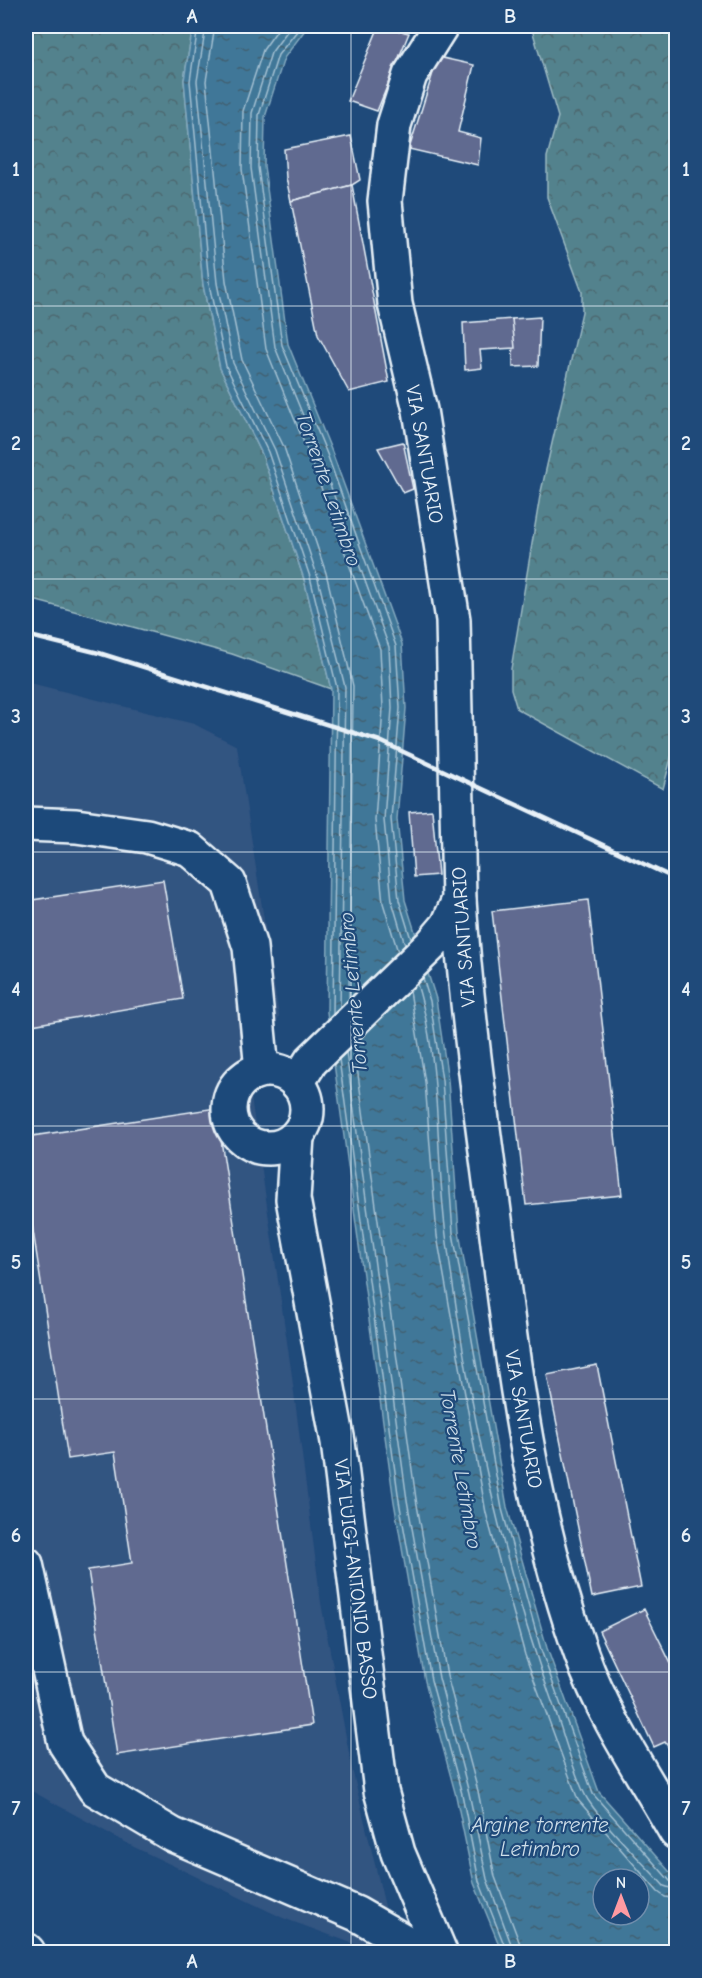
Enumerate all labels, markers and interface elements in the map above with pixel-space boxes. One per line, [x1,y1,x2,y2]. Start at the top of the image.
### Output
text: A [186,5,198,28]
text: B [504,5,516,28]
text: 1 [12,158,20,181]
text: 1 [682,158,690,181]
street label: VIA SANTUARIO [401,383,448,525]
water label: Torrente Letimbro [291,409,367,569]
text: 2 [11,432,21,455]
text: 2 [681,432,691,455]
text: 3 [11,705,21,728]
text: 3 [681,705,691,728]
street label: VIA SANTUARIO [447,866,480,1008]
water label: Torrente Letimbro [334,911,372,1075]
text: 4 [11,978,21,1001]
text: 4 [681,978,691,1001]
text: 5 [11,1251,21,1274]
text: 5 [681,1251,691,1274]
street label: VIA SANTUARIO [500,1348,547,1490]
water label: Torrente Letimbro [435,1387,487,1551]
street label: VIA LUIGI ANTONIO BASSO [329,1458,382,1701]
text: 6 [11,1524,21,1547]
text: 6 [681,1524,691,1547]
text: 7 [12,1797,21,1820]
text: 7 [682,1797,691,1820]
water label: Argine torrente Letimbro [470,1813,609,1861]
north arrow [591,1867,651,1927]
text: N [616,1874,626,1892]
text: A [186,1950,198,1973]
text: B [504,1950,516,1973]

